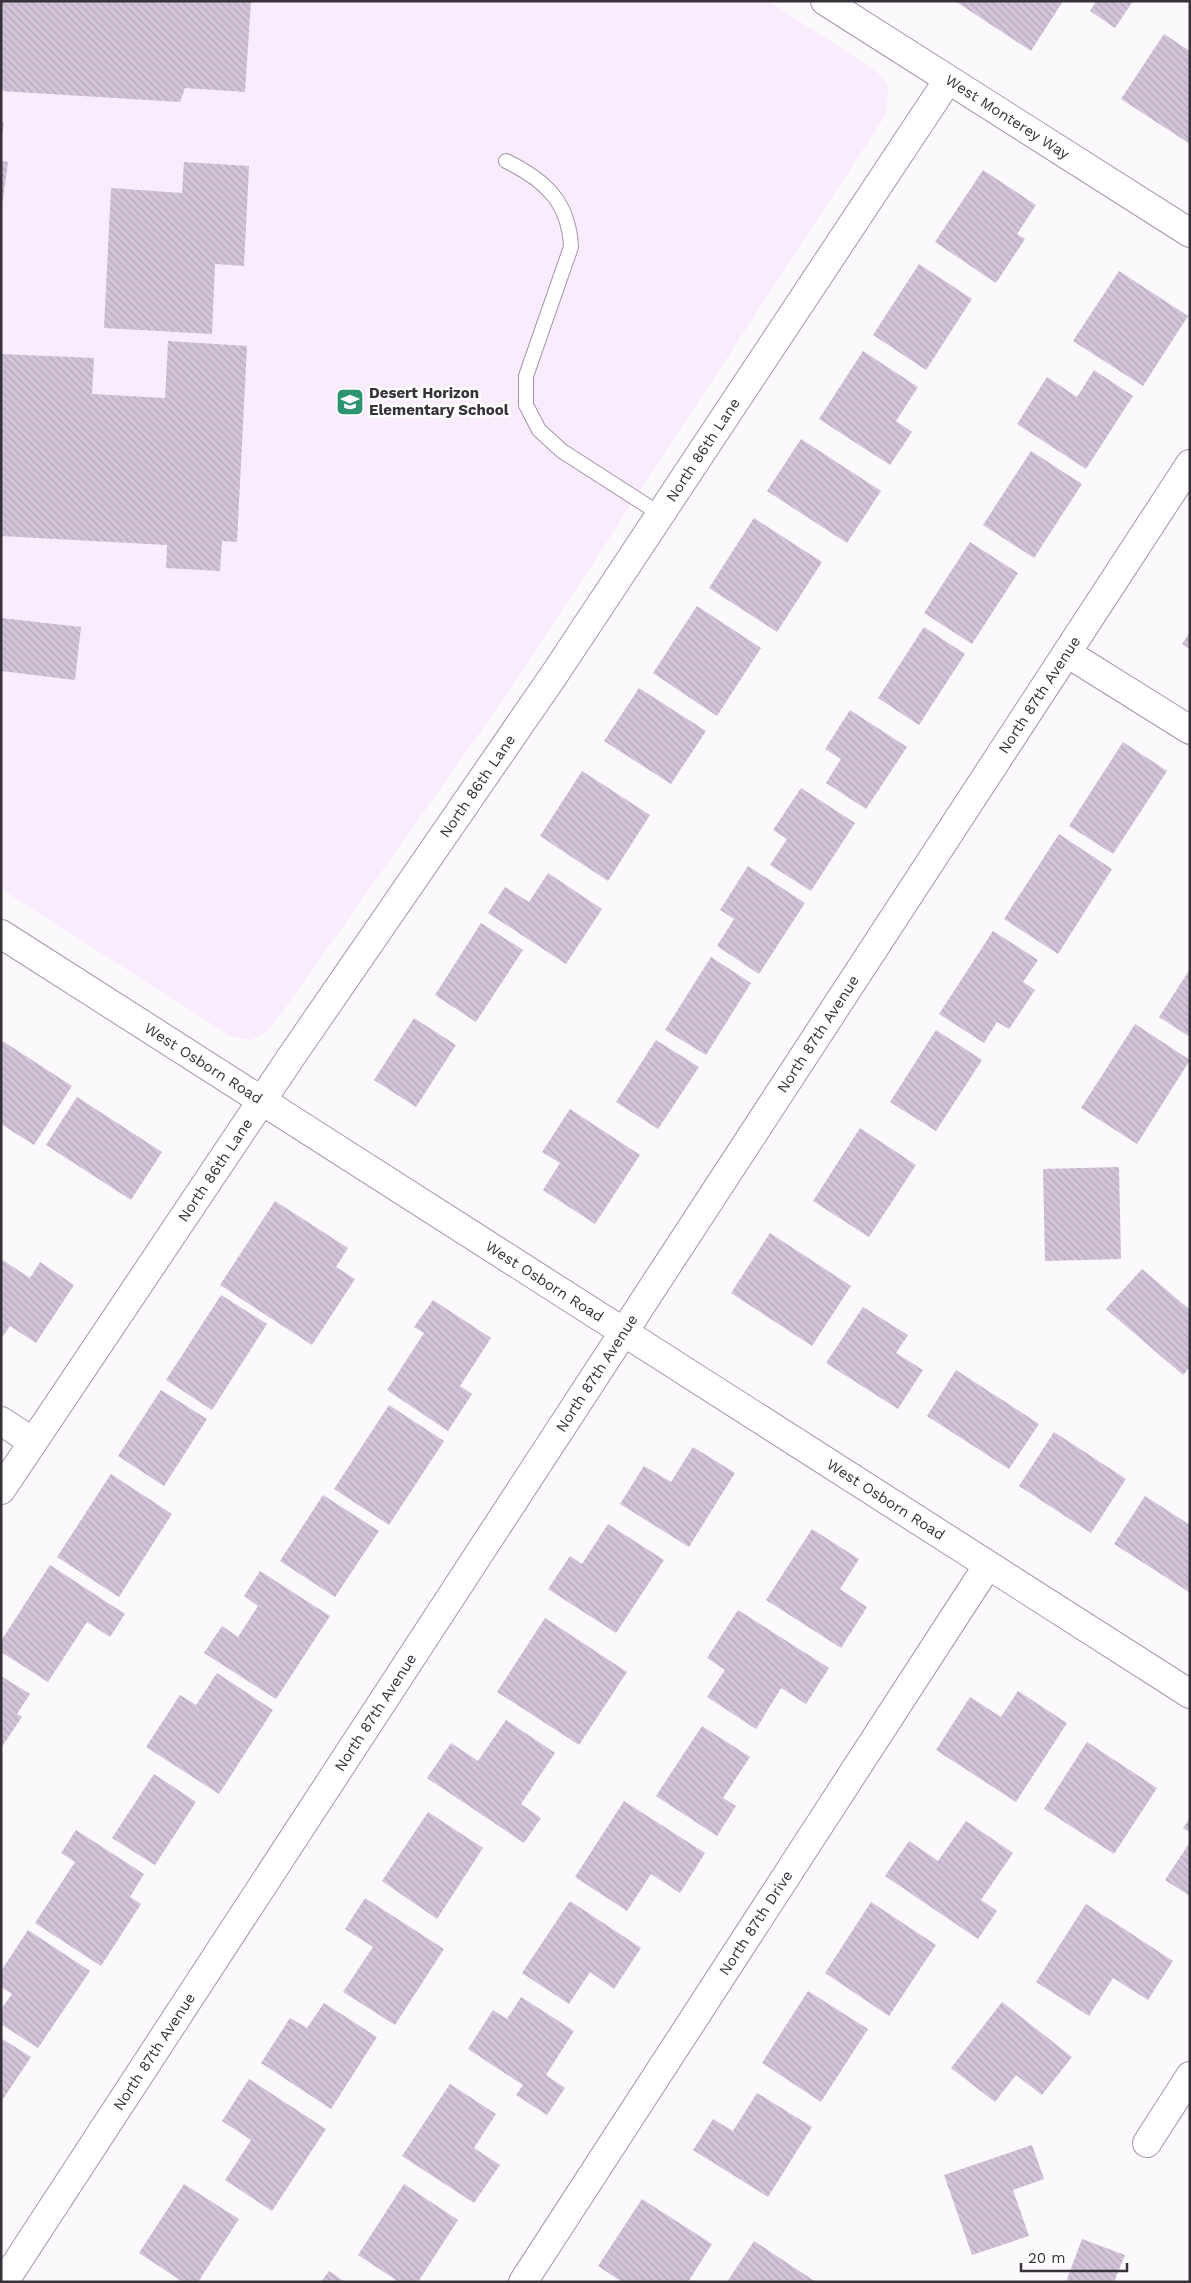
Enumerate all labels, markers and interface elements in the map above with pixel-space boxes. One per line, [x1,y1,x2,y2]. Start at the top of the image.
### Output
street label: West Monterey Way [942,71,1073,163]
place label: Desert Horizon Elementary School [369,384,509,419]
school or university icon: Desert Horizon Elementary School [335,387,365,417]
street label: North 86th Lane [662,394,744,505]
street label: North 87th Avenue [995,633,1084,757]
street label: North 86th Lane [436,731,519,841]
street label: North 87th Avenue [773,972,863,1096]
street label: West Osborn Road [141,1019,266,1108]
street label: North 86th Lane [174,1115,256,1225]
street label: West Osborn Road [482,1237,607,1326]
street label: North 87th Avenue [552,1311,642,1435]
street label: West Osborn Road [823,1455,948,1544]
street label: North 87th Avenue [331,1650,420,1775]
street label: North 87th Drive [715,1867,796,1979]
street label: North 87th Avenue [109,1990,199,2114]
scale bar [1021,2240,1127,2272]
text: 20 m [1028,2249,1066,2267]

